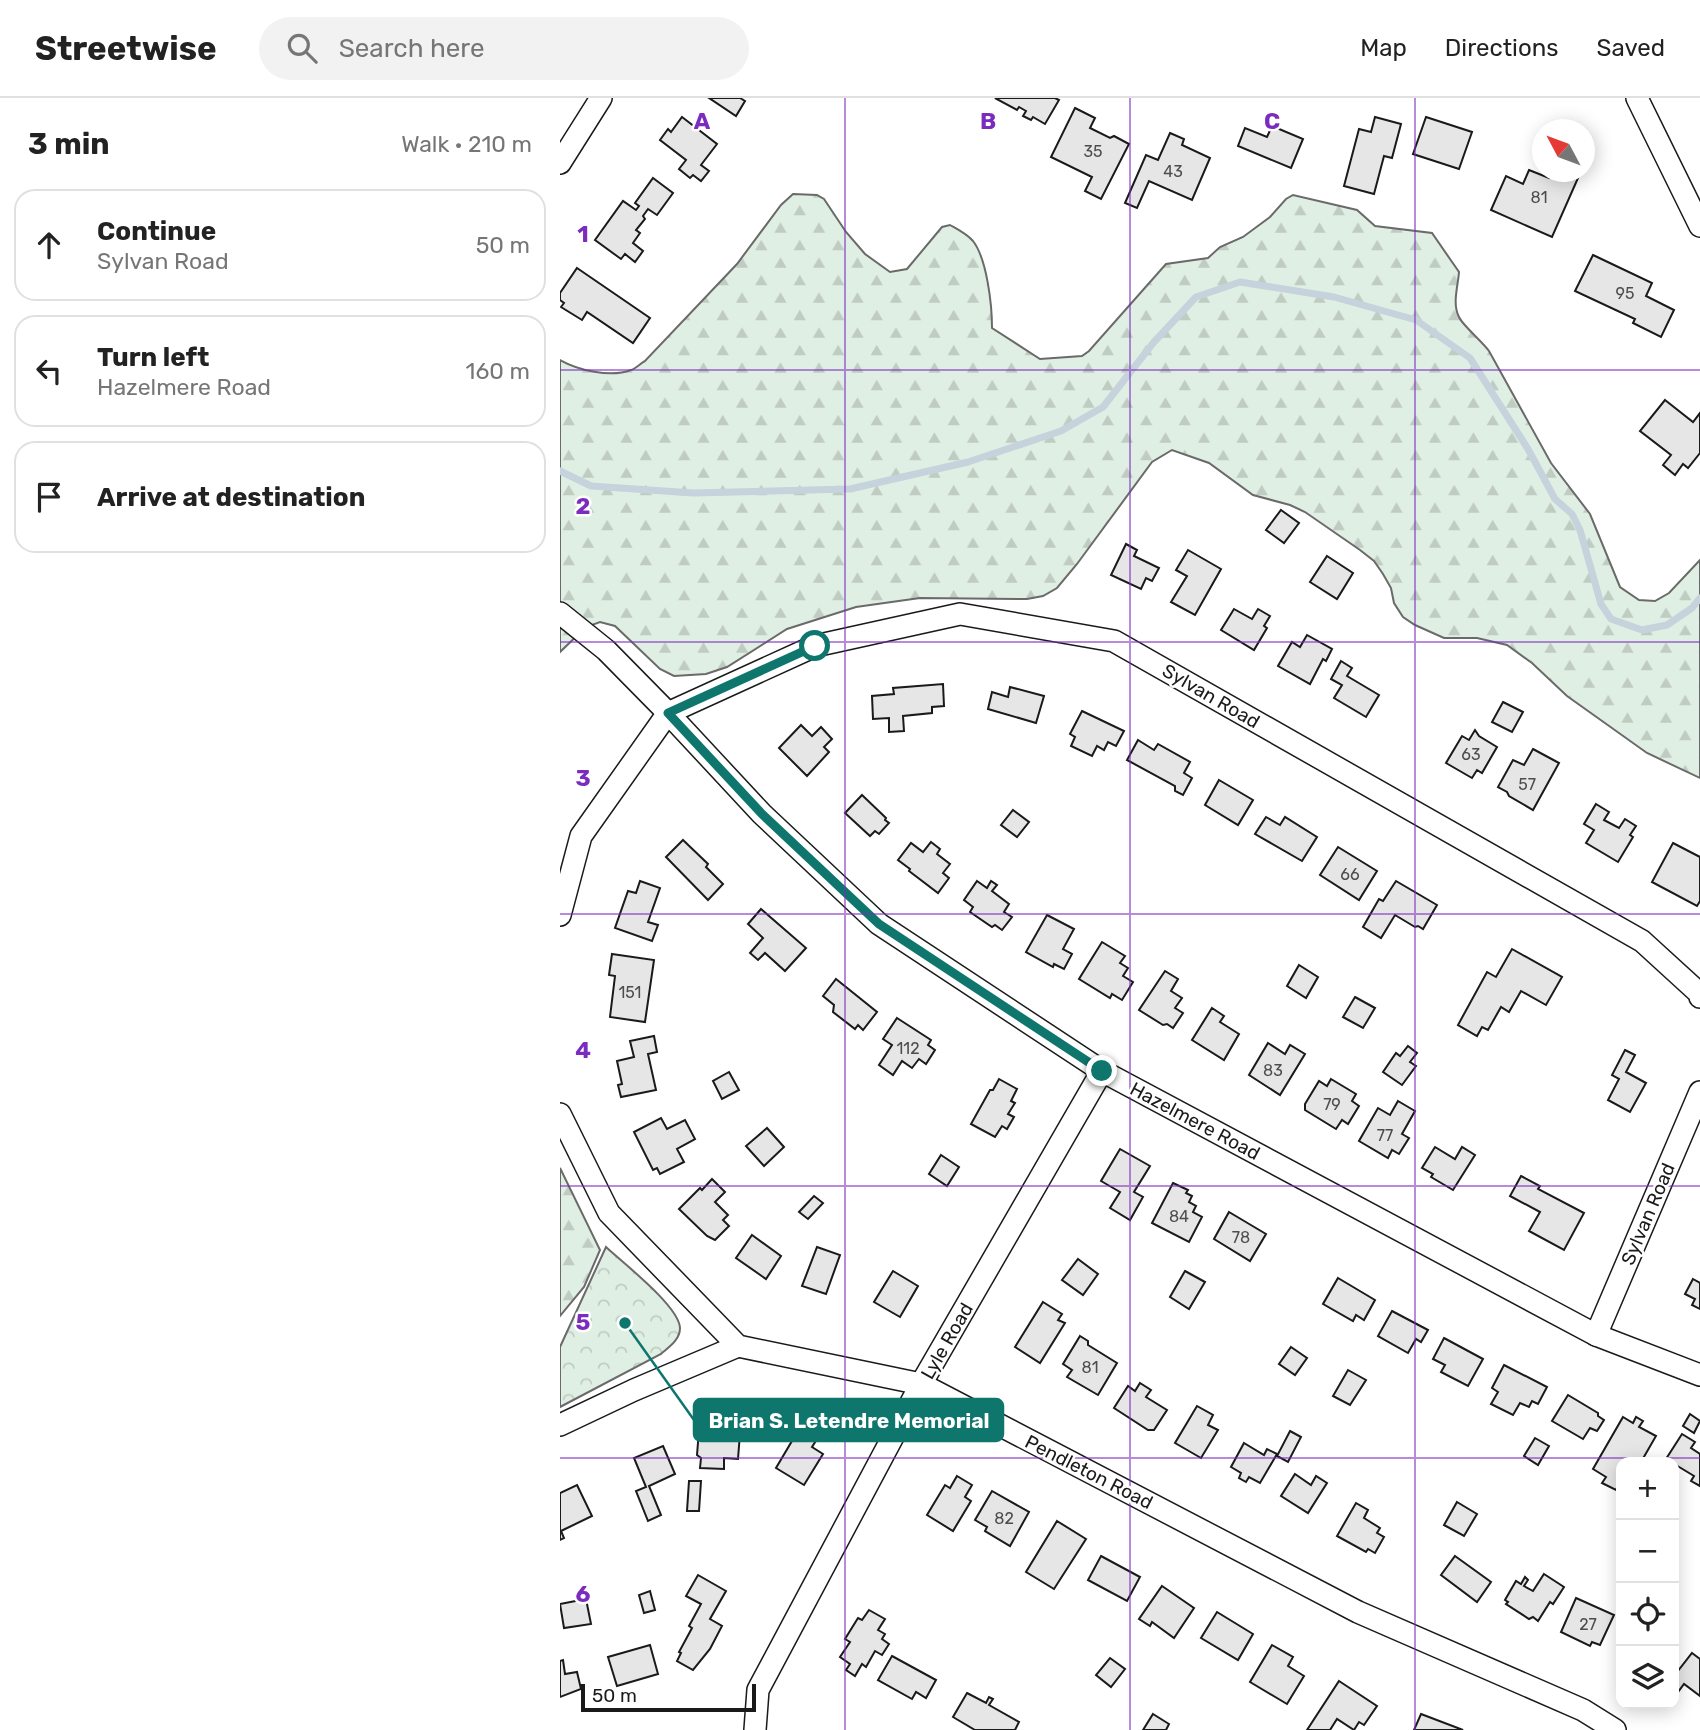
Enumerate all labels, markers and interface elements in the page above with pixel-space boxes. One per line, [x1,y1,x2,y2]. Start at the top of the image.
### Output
search box [259,17,749,80]
text: Streetwise [35,29,217,68]
icon: search [283,29,321,67]
text: Search here [339,33,485,64]
text: Map [1360,34,1407,62]
text: Directions [1445,34,1558,62]
text: Saved [1596,34,1665,62]
text: A [694,107,711,135]
text: B [980,107,996,135]
text: C [1264,107,1280,135]
north arrow [1532,119,1595,182]
text: 3 min [28,126,110,162]
text: Walk · 210 m [401,130,532,158]
house number: 35 [1083,142,1103,161]
house number: 43 [1163,162,1183,181]
house number: 81 [1530,188,1548,207]
text: Continue [97,216,216,247]
text: 1 [577,220,589,248]
icon: ahead [30,226,68,264]
text: 50 m [476,231,530,259]
text: Sylvan Road [97,247,229,275]
house number: 95 [1616,284,1635,303]
text: Turn left [97,342,209,373]
icon: left [30,352,68,390]
text: 160 m [466,357,530,385]
text: Hazelmere Road [97,373,271,401]
icon: arrive [30,478,68,516]
text: Arrive at destination [97,482,365,513]
text: 2 [576,492,590,520]
route start [799,630,830,661]
street label: Sylvan Road [1158,659,1264,733]
house number: 63 [1461,745,1481,764]
text: 3 [575,764,591,792]
house number: 57 [1518,775,1536,794]
house number: 66 [1340,865,1360,884]
house number: 151 [619,983,641,1002]
text: 4 [575,1036,591,1064]
house number: 112 [896,1039,920,1058]
route end [1086,1055,1117,1086]
house number: 83 [1263,1061,1283,1080]
street label: Hazelmere Road [1126,1077,1264,1165]
house number: 79 [1323,1095,1341,1114]
house number: 77 [1377,1126,1393,1145]
street label: Sylvan Road [1616,1159,1680,1269]
house number: 84 [1169,1207,1189,1226]
house number: 78 [1232,1228,1250,1247]
street label: Lyle Road [916,1299,978,1383]
text: 5 [576,1308,591,1336]
house number: 81 [1081,1358,1099,1377]
callout: Brian S. Letendre Memorial [694,1399,1003,1441]
text: Brian S. Letendre Memorial [708,1408,990,1433]
street label: Pendleton Road [1021,1430,1157,1514]
map controls [1616,1457,1679,1709]
button: + [1616,1457,1679,1520]
house number: 82 [994,1509,1014,1528]
button: − [1616,1520,1679,1583]
text: 6 [576,1580,591,1608]
button: locate [1616,1583,1679,1646]
house number: 27 [1579,1615,1597,1634]
button: layers [1616,1646,1679,1709]
scale bar [581,1681,756,1713]
text: 50 m [592,1684,637,1707]

